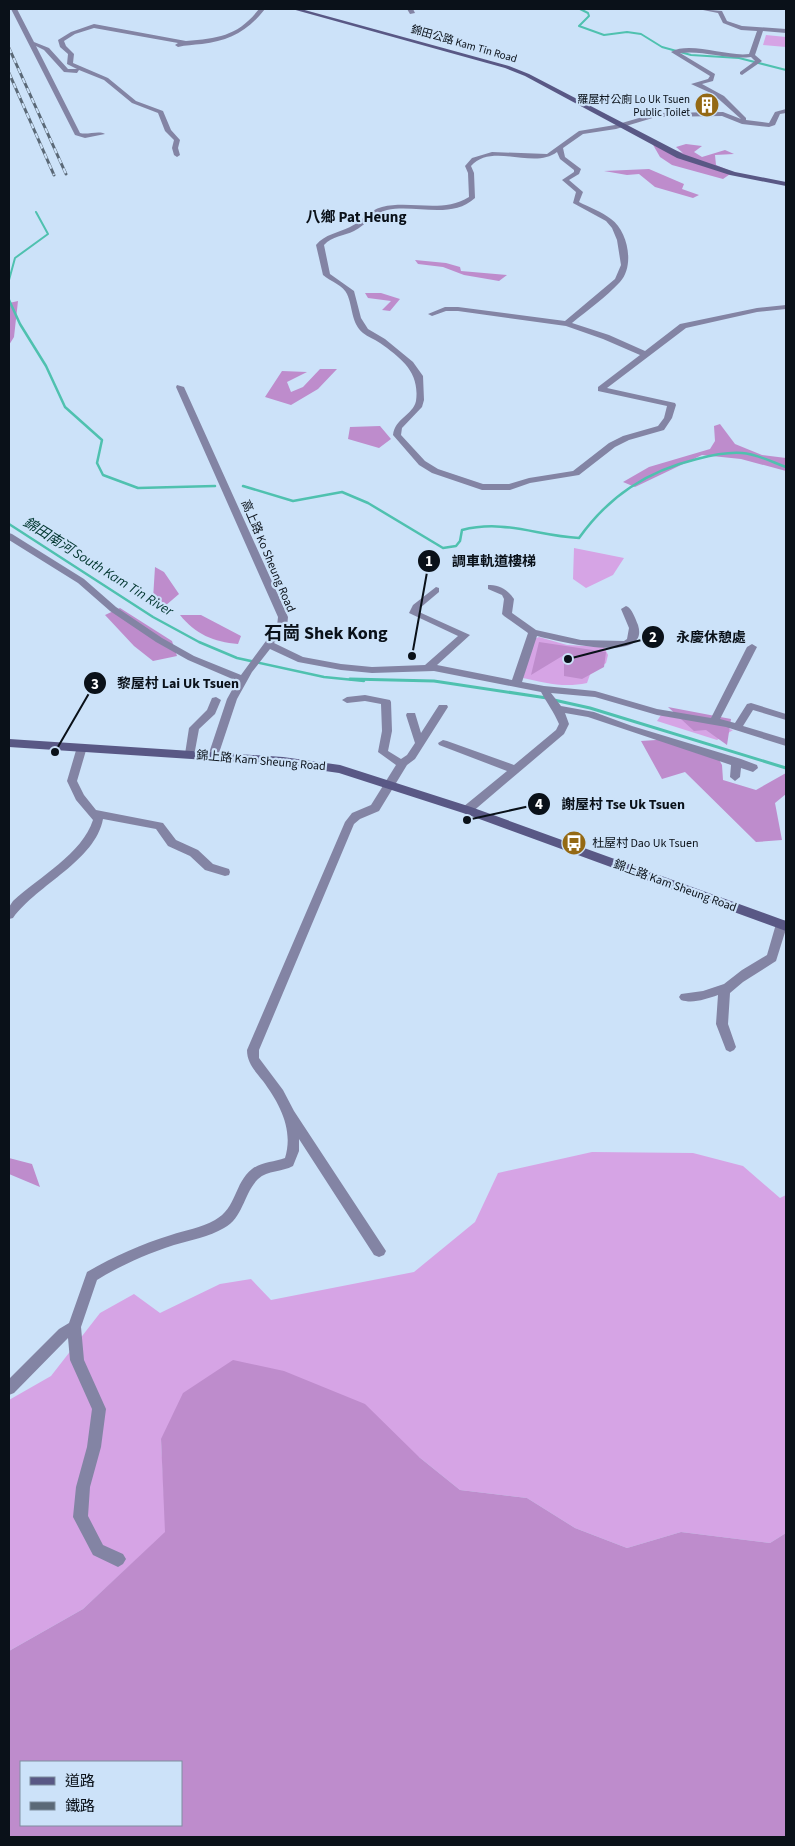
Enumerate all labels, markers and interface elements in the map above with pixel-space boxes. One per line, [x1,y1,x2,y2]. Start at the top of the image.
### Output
street label: 錦田公路 Kam Tin Road [409,22,519,66]
place label: 羅屋村公廁 Lo Uk Tsuen Public Toilet [577,92,690,120]
building icon: 羅屋村公廁 Lo Uk Tsuen Public Toilet [694,92,720,118]
district label: 八鄉 Pat Heung [306,207,406,228]
street label: 高上路 Ko Sheung Road [237,497,299,615]
water label: 錦田南河 South Kam Tin River [19,513,178,622]
callout: 調車軌道樓梯 [417,546,546,575]
text: 1 [425,551,433,572]
text: 調車軌道樓梯 [452,552,536,572]
district label: 石崗 Shek Kong [264,621,388,646]
callout: 永慶休憩處 [641,623,756,652]
text: 2 [649,627,657,648]
text: 永慶休憩處 [676,628,746,648]
callout: 黎屋村 Lai Uk Tsuen [82,669,249,698]
text: 3 [91,674,99,695]
text: 黎屋村 Lai Uk Tsuen [117,674,239,694]
street label: 錦上路 Kam Sheung Road [196,747,326,775]
callout: 謝屋村 Tse Uk Tsuen [526,790,696,819]
text: 4 [535,794,543,815]
text: 謝屋村 Tse Uk Tsuen [561,795,685,815]
bus stop icon: 杜屋村 Dao Uk Tsuen [561,830,587,856]
place label: 杜屋村 Dao Uk Tsuen [592,835,699,852]
street label: 錦上路 Kam Sheung Road [611,856,739,916]
legend [20,1761,182,1826]
text: 道路 [65,1771,95,1792]
text: 鐵路 [65,1796,95,1817]

